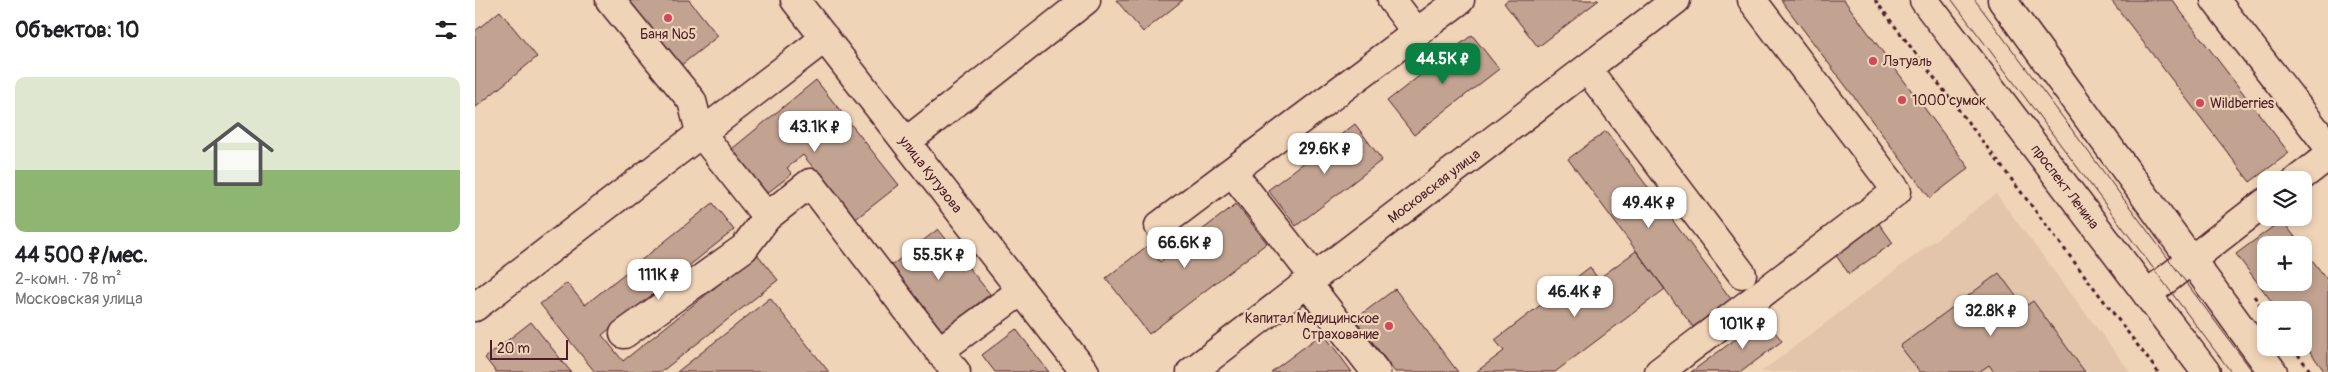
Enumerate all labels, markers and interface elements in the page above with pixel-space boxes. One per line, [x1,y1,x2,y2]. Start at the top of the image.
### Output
marker: Баня №5 [662,12,674,24]
icon: filters [432,16,460,44]
text: Объектов: 10 [15,17,139,44]
place label: Баня №5 [640,26,696,43]
pin: 44.5K ₽ [1397,42,1489,85]
text: 44.5K ₽ [1416,49,1470,69]
place label: Лэтуаль [1882,53,1932,70]
marker: Лэтуаль [1867,55,1879,67]
place label: 1000 сумок [1912,92,1986,109]
marker: 1000 сумок [1896,94,1908,106]
place label: Wildberries [2210,95,2275,112]
marker: Wildberries [2194,97,2206,109]
icon: home [193,109,283,199]
pin: 43.1K ₽ [769,110,861,153]
text: 43.1K ₽ [790,117,840,137]
street label: улица Кутузова [895,132,966,216]
pin: 29.6K ₽ [1279,132,1371,175]
text: 29.6K ₽ [1299,139,1351,159]
street label: проспект Ленина [2028,141,2103,232]
street label: Московская улица [1384,145,1483,227]
map controls [2257,171,2312,356]
button: layers [2257,171,2312,226]
pin: 49.4K ₽ [1603,186,1695,229]
text: 49.4K ₽ [1622,193,1676,213]
pin: 66.6K ₽ [1139,226,1231,269]
text: 66.6K ₽ [1158,233,1212,253]
button: + [2257,236,2312,291]
pin: 55.5K ₽ [893,238,985,281]
text: 44 500 ₽/мес. [15,242,148,269]
text: 55.5K ₽ [913,245,965,265]
pin: 111K ₽ [618,258,700,301]
text: 111K ₽ [638,265,680,285]
text: 2-комн. · 78 m² [15,269,121,289]
pin: 46.4K ₽ [1529,276,1621,318]
text: 46.4K ₽ [1548,282,1602,302]
text: Московская улица [15,289,143,309]
pin: 32.8K ₽ [1945,294,2037,337]
text: 32.8K ₽ [1965,301,2017,321]
button: − [2257,301,2312,356]
pin: 101K ₽ [1702,308,1784,350]
place label: Капитал Медицинское Страхование [1245,310,1379,343]
text: 101K ₽ [1720,314,1766,334]
marker: Капитал Медицинское Страхование [1383,320,1395,332]
scale bar [490,337,567,360]
text: 20 m [497,340,530,357]

